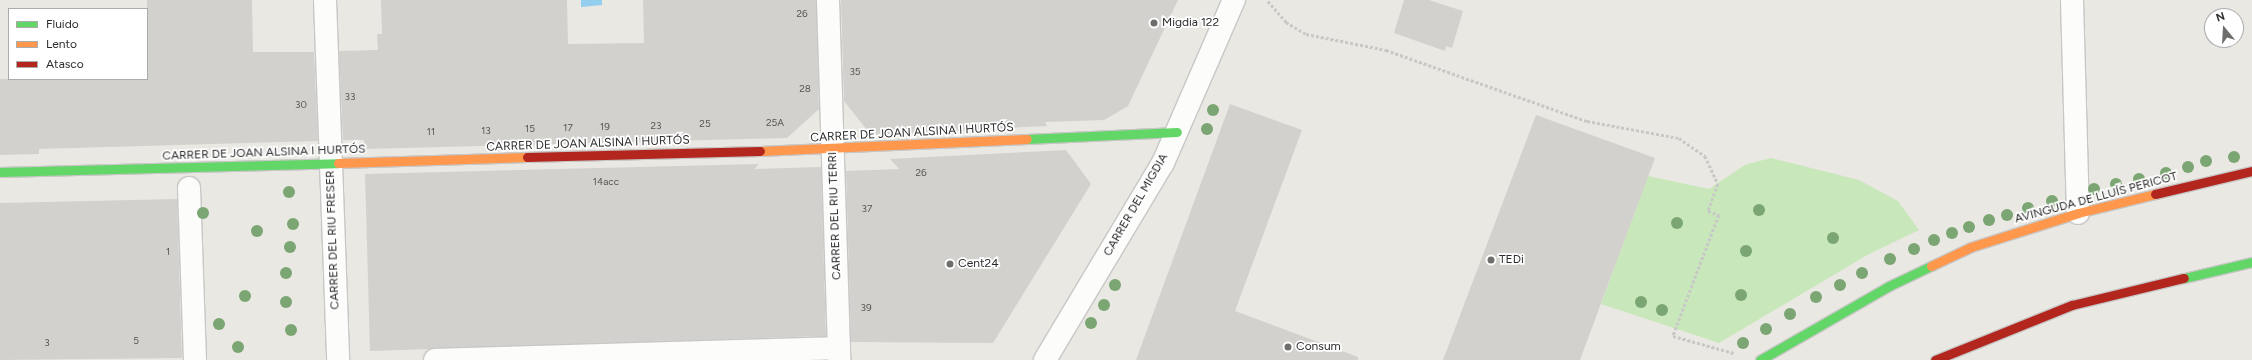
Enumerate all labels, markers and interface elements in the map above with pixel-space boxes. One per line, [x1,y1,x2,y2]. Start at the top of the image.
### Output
legend [8,8,148,80]
house number: 26 [796,8,808,20]
north arrow [2204,8,2244,48]
text: N [2214,10,2226,25]
place label: Migdia 122 [1162,16,1219,30]
text: Fluido [46,17,79,31]
marker: Migdia 122 [1149,18,1159,28]
text: Lento [46,37,77,51]
text: Atasco [46,57,84,71]
house number: 35 [849,66,861,78]
house number: 28 [799,83,811,95]
house number: 33 [345,91,355,103]
house number: 30 [295,99,307,111]
house number: 25A [766,117,784,129]
house number: 25 [699,118,711,130]
house number: 23 [650,120,662,132]
street label: CARRER DE JOAN ALSINA I HURTÓS [810,120,1014,146]
house number: 19 [600,121,610,133]
house number: 17 [563,122,573,134]
house number: 15 [525,123,535,135]
house number: 13 [481,125,491,137]
house number: 11 [427,126,435,138]
street label: CARRER DE JOAN ALSINA I HURTÓS [486,133,690,155]
street label: CARRER DE JOAN ALSINA I HURTÓS [162,142,366,164]
street label: CARRER DEL MIGDIA [1101,151,1171,259]
street label: CARRER DEL RIU TERRI [826,152,844,280]
house number: 26 [915,167,927,179]
street label: AVINGUDA DE LLUÍS PERICOT [2013,169,2179,227]
street label: CARRER DEL RIU FRESER [323,170,343,310]
house number: 14acc [593,176,619,188]
house number: 37 [862,203,872,215]
house number: 1 [166,246,170,258]
place label: TEDi [1499,253,1524,267]
marker: TEDi [1486,255,1496,265]
place label: Cent24 [958,257,999,271]
marker: Cent24 [945,259,955,269]
house number: 39 [860,302,872,314]
house number: 5 [133,335,139,347]
house number: 3 [44,337,50,349]
place label: Consum [1296,340,1341,354]
marker: Consum [1283,342,1293,352]

